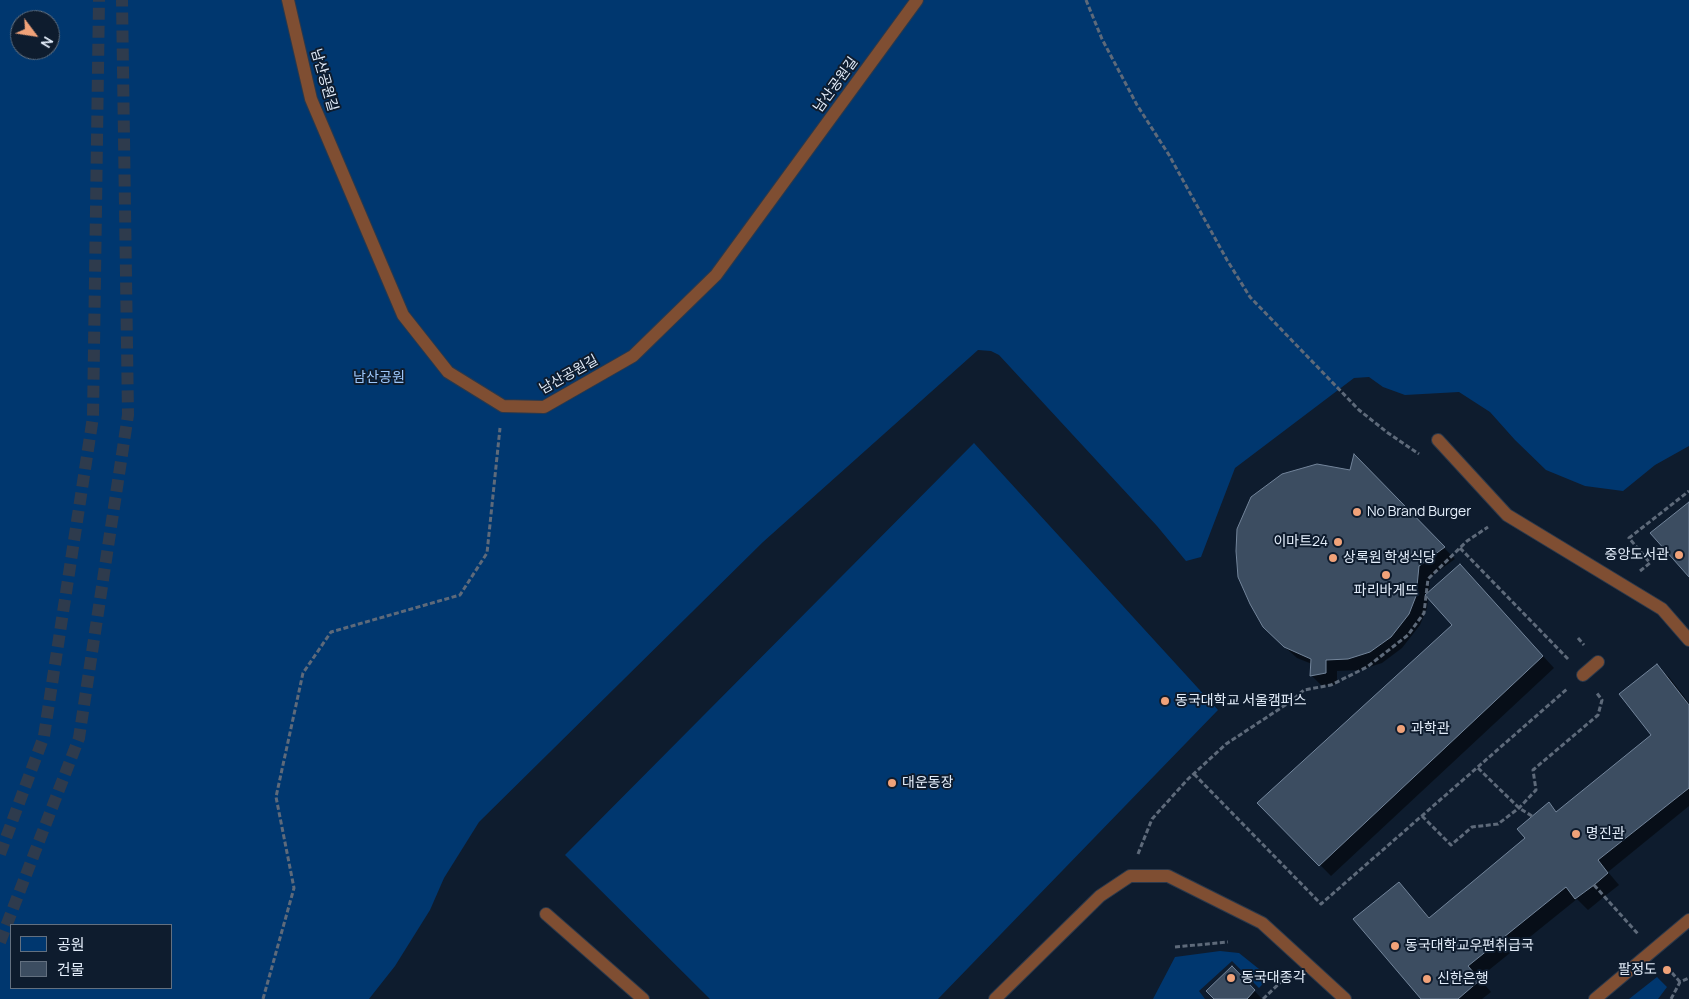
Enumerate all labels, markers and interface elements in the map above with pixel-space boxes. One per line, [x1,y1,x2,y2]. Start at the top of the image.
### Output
north arrow [10,10,60,60]
text: N [37,33,58,52]
street label: 남산공원길 [307,47,341,113]
street label: 남산공원길 [810,54,862,116]
street label: 남산공원길 [537,352,601,398]
park label: 남산공원 [353,370,405,386]
place label: No Brand Burger [1367,504,1471,520]
marker: No Brand Burger [1351,506,1363,518]
place label: 이마트24 [1273,534,1328,550]
marker: 이마트24 [1332,536,1344,548]
place label: 중앙도서관 [1605,547,1669,563]
marker: 중앙도서관 [1673,549,1685,561]
place label: 상록원 학생식당 [1343,550,1436,566]
marker: 상록원 학생식당 [1327,552,1339,564]
marker: 파리바게뜨 [1380,569,1392,581]
place label: 파리바게뜨 [1354,583,1418,599]
place label: 동국대학교 서울캠퍼스 [1175,693,1307,709]
marker: 동국대학교 서울캠퍼스 [1159,695,1171,707]
place label: 과학관 [1411,721,1450,737]
marker: 과학관 [1395,723,1407,735]
place label: 대운동장 [902,775,954,791]
marker: 대운동장 [886,777,898,789]
place label: 명진관 [1586,826,1625,842]
marker: 명진관 [1570,828,1582,840]
legend [10,924,172,989]
text: 공원 [57,934,85,955]
place label: 동국대학교우편취급국 [1405,938,1534,954]
marker: 동국대학교우편취급국 [1389,940,1401,952]
text: 건물 [57,959,85,980]
place label: 팔정도 [1618,962,1657,978]
marker: 팔정도 [1661,964,1673,976]
place label: 동국대종각 [1241,970,1305,986]
place label: 신한은행 [1437,971,1489,987]
marker: 동국대종각 [1225,972,1237,984]
marker: 신한은행 [1421,973,1433,985]

